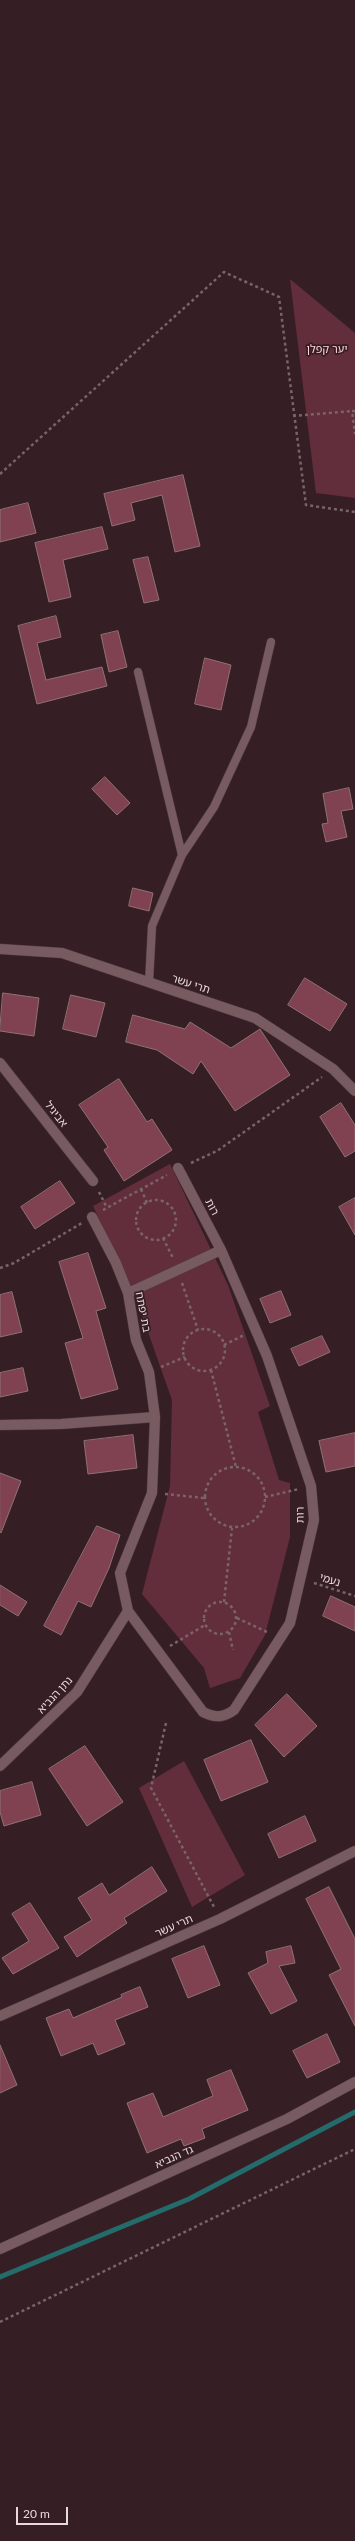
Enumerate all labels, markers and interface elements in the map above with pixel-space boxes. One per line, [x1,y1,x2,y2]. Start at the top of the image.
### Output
park label: יער קפלן [306,342,348,356]
street label: תרי עשר [170,972,212,996]
street label: אביגיל [42,1098,70,1130]
street label: רות [202,1197,222,1217]
street label: בת יפתח [133,1291,153,1333]
street label: רות [293,1507,307,1523]
street label: נעמי [318,1571,342,1589]
street label: נתן הנביא [35,1674,75,1716]
street label: תרי עשר [153,1912,195,1940]
street label: גד הנביא [153,2143,195,2171]
scale bar [18,2499,70,2525]
text: 20 m [23,2506,50,2521]

